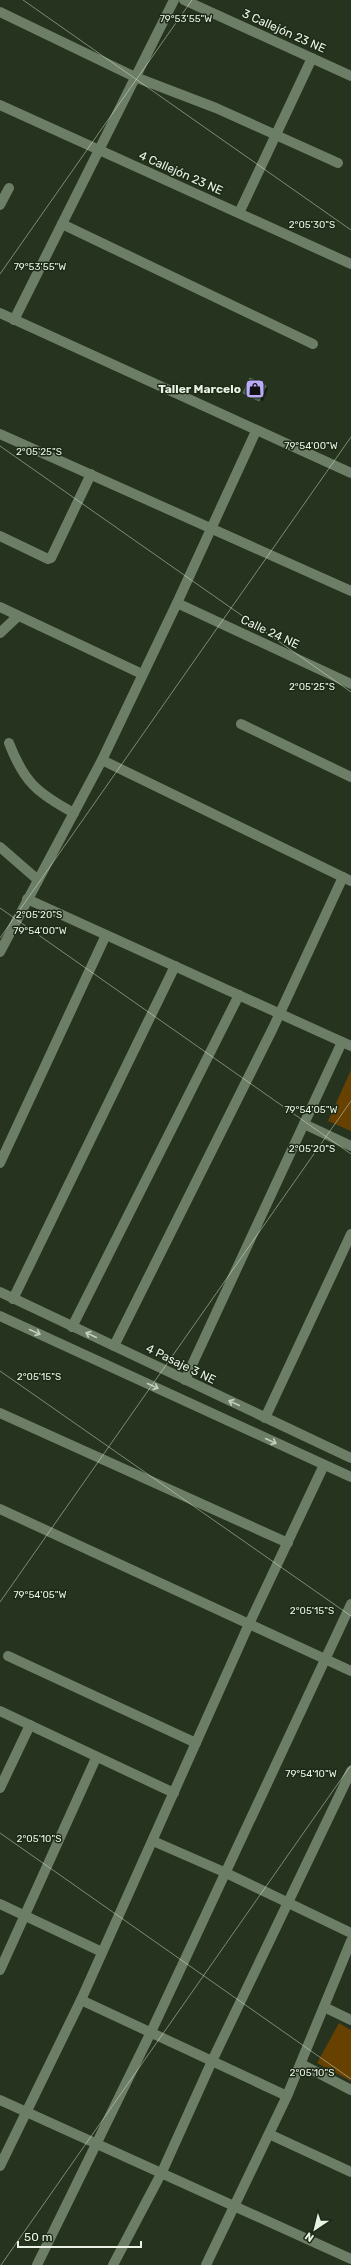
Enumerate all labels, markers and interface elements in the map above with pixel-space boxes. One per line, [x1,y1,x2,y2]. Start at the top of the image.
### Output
street label: 3 Callejón 23 NE [240,6,328,56]
text: 79°53'55"W [160,13,212,25]
street label: 4 Callejón 23 NE [137,148,225,198]
text: 2°05'30"S [289,219,335,231]
text: 79°53'55"W [14,261,66,273]
shop icon: Taller Marcelo [244,378,266,400]
place label: Taller Marcelo [158,382,241,396]
text: 79°54'00"W [284,440,338,452]
text: 2°05'25"S [16,446,62,458]
street label: Calle 24 NE [238,612,302,652]
text: 2°05'25"S [289,681,335,693]
text: 2°05'20"S [16,909,62,921]
text: 79°54'00"W [13,925,67,937]
text: 79°54'05"W [284,1104,338,1116]
text: 2°05'20"S [289,1143,335,1155]
one-way arrow [29,1329,41,1336]
one-way arrow [85,1331,97,1338]
street label: 4 Pasaje 3 NE [144,1341,218,1387]
text: 2°05'15"S [17,1371,61,1383]
one-way arrow [147,1383,159,1390]
one-way arrow [228,1399,240,1406]
one-way arrow [265,1438,277,1445]
text: 79°54'05"W [13,1589,67,1601]
text: 2°05'15"S [290,1605,334,1617]
text: 79°54'10"W [285,1768,337,1780]
text: 2°05'10"S [17,1833,61,1845]
text: 2°05'10"S [290,2067,334,2079]
north arrow [295,2209,335,2249]
scale bar [18,2223,141,2249]
text: N [303,2229,317,2244]
text: 50 m [24,2230,52,2244]

